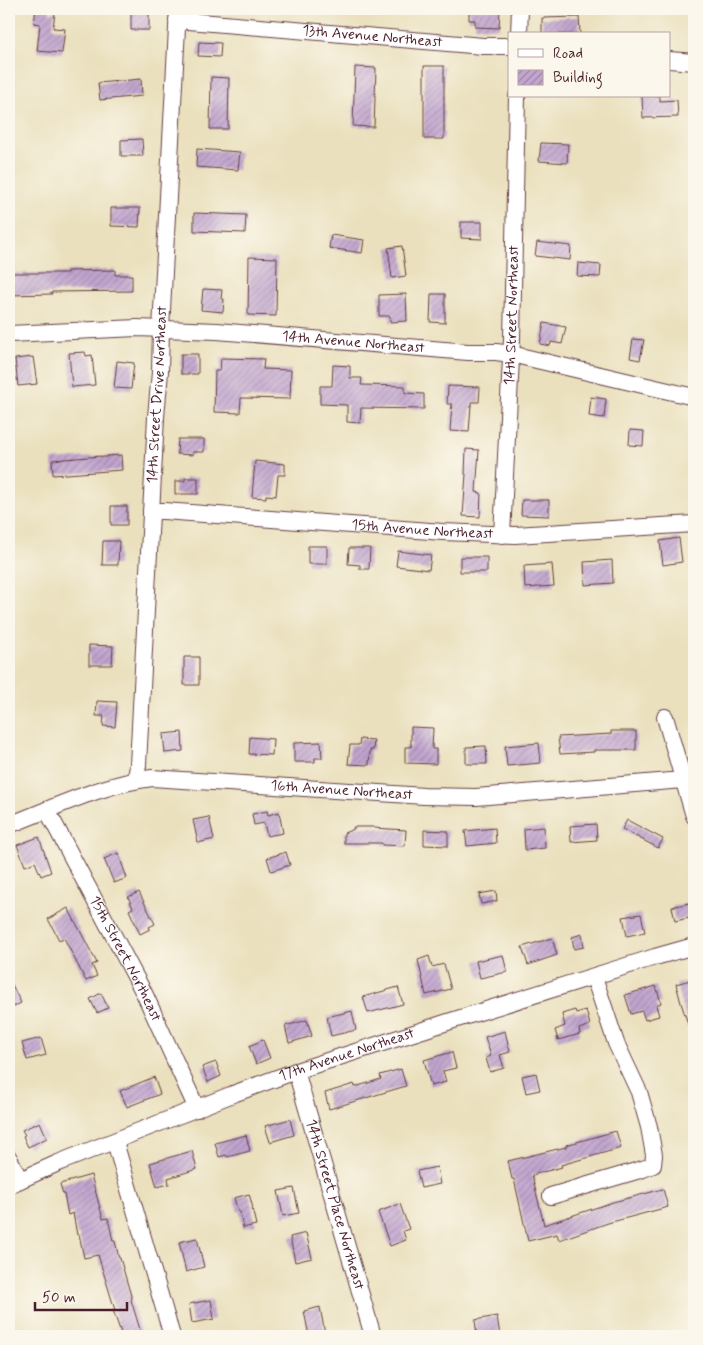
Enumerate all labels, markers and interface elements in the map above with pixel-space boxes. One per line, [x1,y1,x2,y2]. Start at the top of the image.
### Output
street label: 13th Avenue Northeast [301,21,444,53]
legend [508,32,670,98]
text: Road [553,44,583,64]
text: Building [553,68,603,89]
street label: 14th Street Northeast [500,244,524,386]
street label: 14th Street Drive Northeast [143,305,172,484]
street label: 14th Avenue Northeast [281,326,426,358]
street label: 15th Avenue Northeast [351,515,494,544]
street label: 16th Avenue Northeast [270,776,414,805]
street label: 15th Street Northeast [84,892,166,1025]
street label: 17th Avenue Northeast [276,1023,418,1086]
street label: 14th Street Place Northeast [301,1117,369,1293]
scale bar [35,1280,128,1312]
text: 50 m [42,1288,76,1308]

